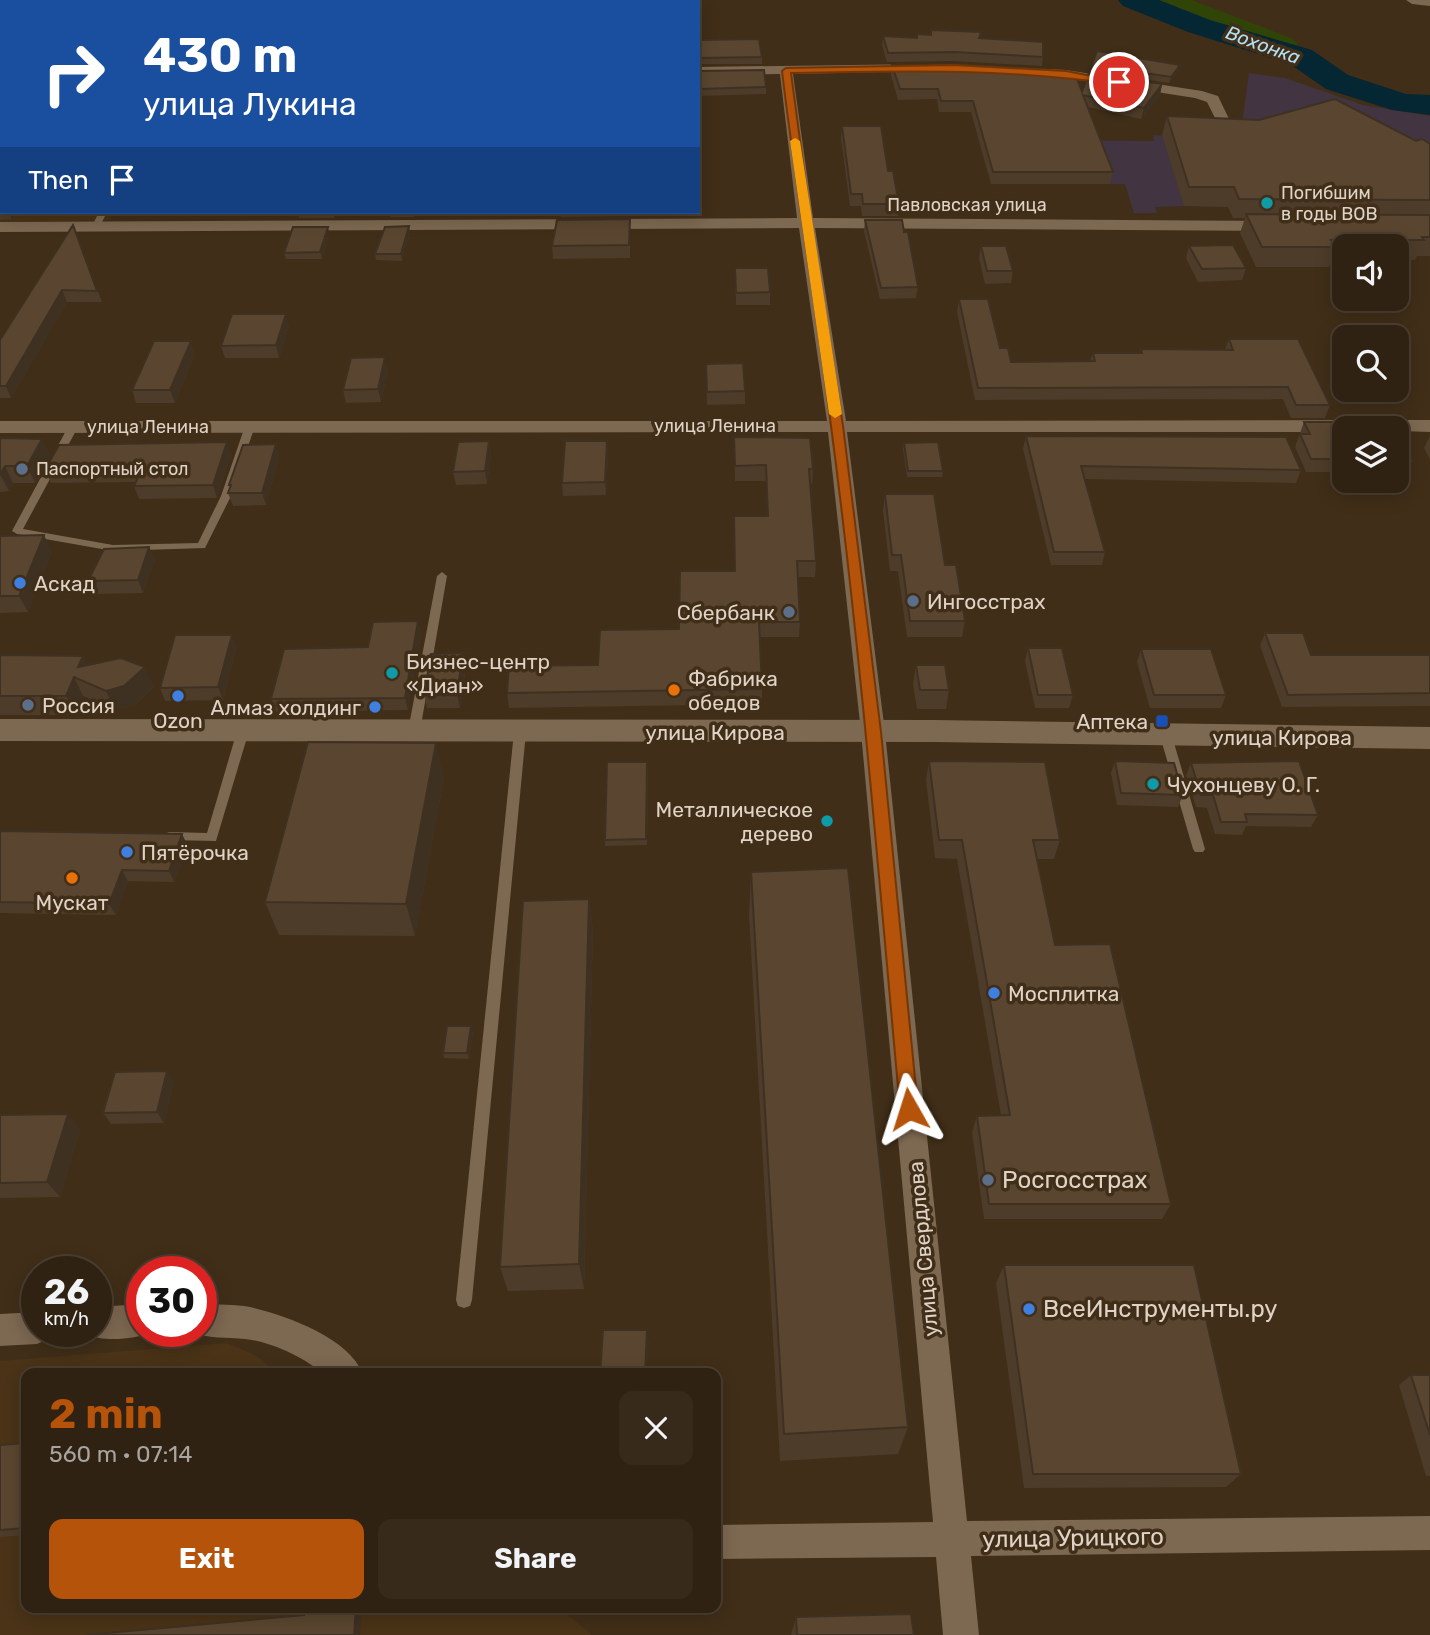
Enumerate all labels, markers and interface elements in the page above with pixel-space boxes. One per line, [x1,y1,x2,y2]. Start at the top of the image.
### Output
water label: Вохонка [1223,21,1303,69]
text: 430 m [143,26,297,84]
icon: right [28,28,119,119]
pin [1089,52,1149,112]
icon: arrive [1100,63,1138,101]
text: улица Лукина [143,85,357,123]
icon: arrive [103,161,141,199]
text: Then [28,165,89,196]
place label: Погибшим в годы ВОВ [1281,182,1378,225]
street label: Павловская улица [887,194,1047,216]
marker: Погибшим в годы ВОВ [1259,195,1275,211]
map controls [1332,234,1409,493]
button: sound [1332,234,1409,311]
button: search [1332,325,1409,402]
street label: улица Ленина [654,415,776,437]
street label: улица Ленина [87,416,209,438]
button: layers [1332,416,1409,493]
place label: Паспортный стол [36,458,189,480]
marker: Паспортный стол [14,461,30,477]
place label: Аскад [34,571,95,596]
marker: Аскад [12,575,28,591]
place label: Ингосстрах [927,589,1046,614]
marker: Ингосстрах [905,593,921,609]
place label: Сбербанк [677,600,775,625]
marker: Сбербанк [781,604,797,620]
place label: Бизнес-центр «Диан» [406,649,550,698]
marker: Бизнес-центр «Диан» [384,665,400,681]
place label: Фабрика обедов [688,666,778,715]
marker: Фабрика обедов [666,682,682,698]
marker: Ozon [170,688,186,704]
place label: Россия [42,693,115,718]
place label: Алмаз холдинг [210,695,361,720]
marker: Россия [20,697,36,713]
marker: Алмаз холдинг [367,699,383,715]
place label: Ozon [153,708,203,733]
place label: Аптека [1076,709,1148,734]
marker: Аптека [1154,713,1170,729]
street label: улица Кирова [645,720,785,745]
street label: улица Кирова [1212,725,1352,750]
place label: Чухонцеву О. Г. [1167,772,1320,797]
marker: Чухонцеву О. Г. [1145,776,1161,792]
place label: Металлическое дерево [656,797,813,846]
marker: Металлическое дерево [819,813,835,829]
place label: Пятёрочка [141,840,249,865]
marker: Пятёрочка [119,844,135,860]
marker: Мускат [64,870,80,886]
place label: Мускат [36,890,109,915]
place label: Мосплитка [1008,981,1119,1006]
marker: Мосплитка [986,985,1002,1001]
position arrow [872,1072,946,1146]
street label: улица Свердлова [903,1160,943,1338]
place label: Росгосстрах [1002,1166,1148,1194]
marker: Росгосстрах [980,1172,996,1188]
speed limit sign: 30 [126,1256,217,1347]
text: 26 [44,1271,89,1313]
place label: ВсеИнструменты.ру [1043,1295,1277,1323]
marker: ВсеИнструменты.ру [1021,1301,1037,1317]
text: km/h [44,1308,89,1330]
text: 2 min [49,1389,163,1439]
button: close [619,1391,693,1465]
text: 560 m · 07:14 [49,1440,193,1468]
button: Exit [49,1519,364,1599]
button: Share [378,1519,693,1599]
street label: улица Урицкого [982,1522,1164,1554]

